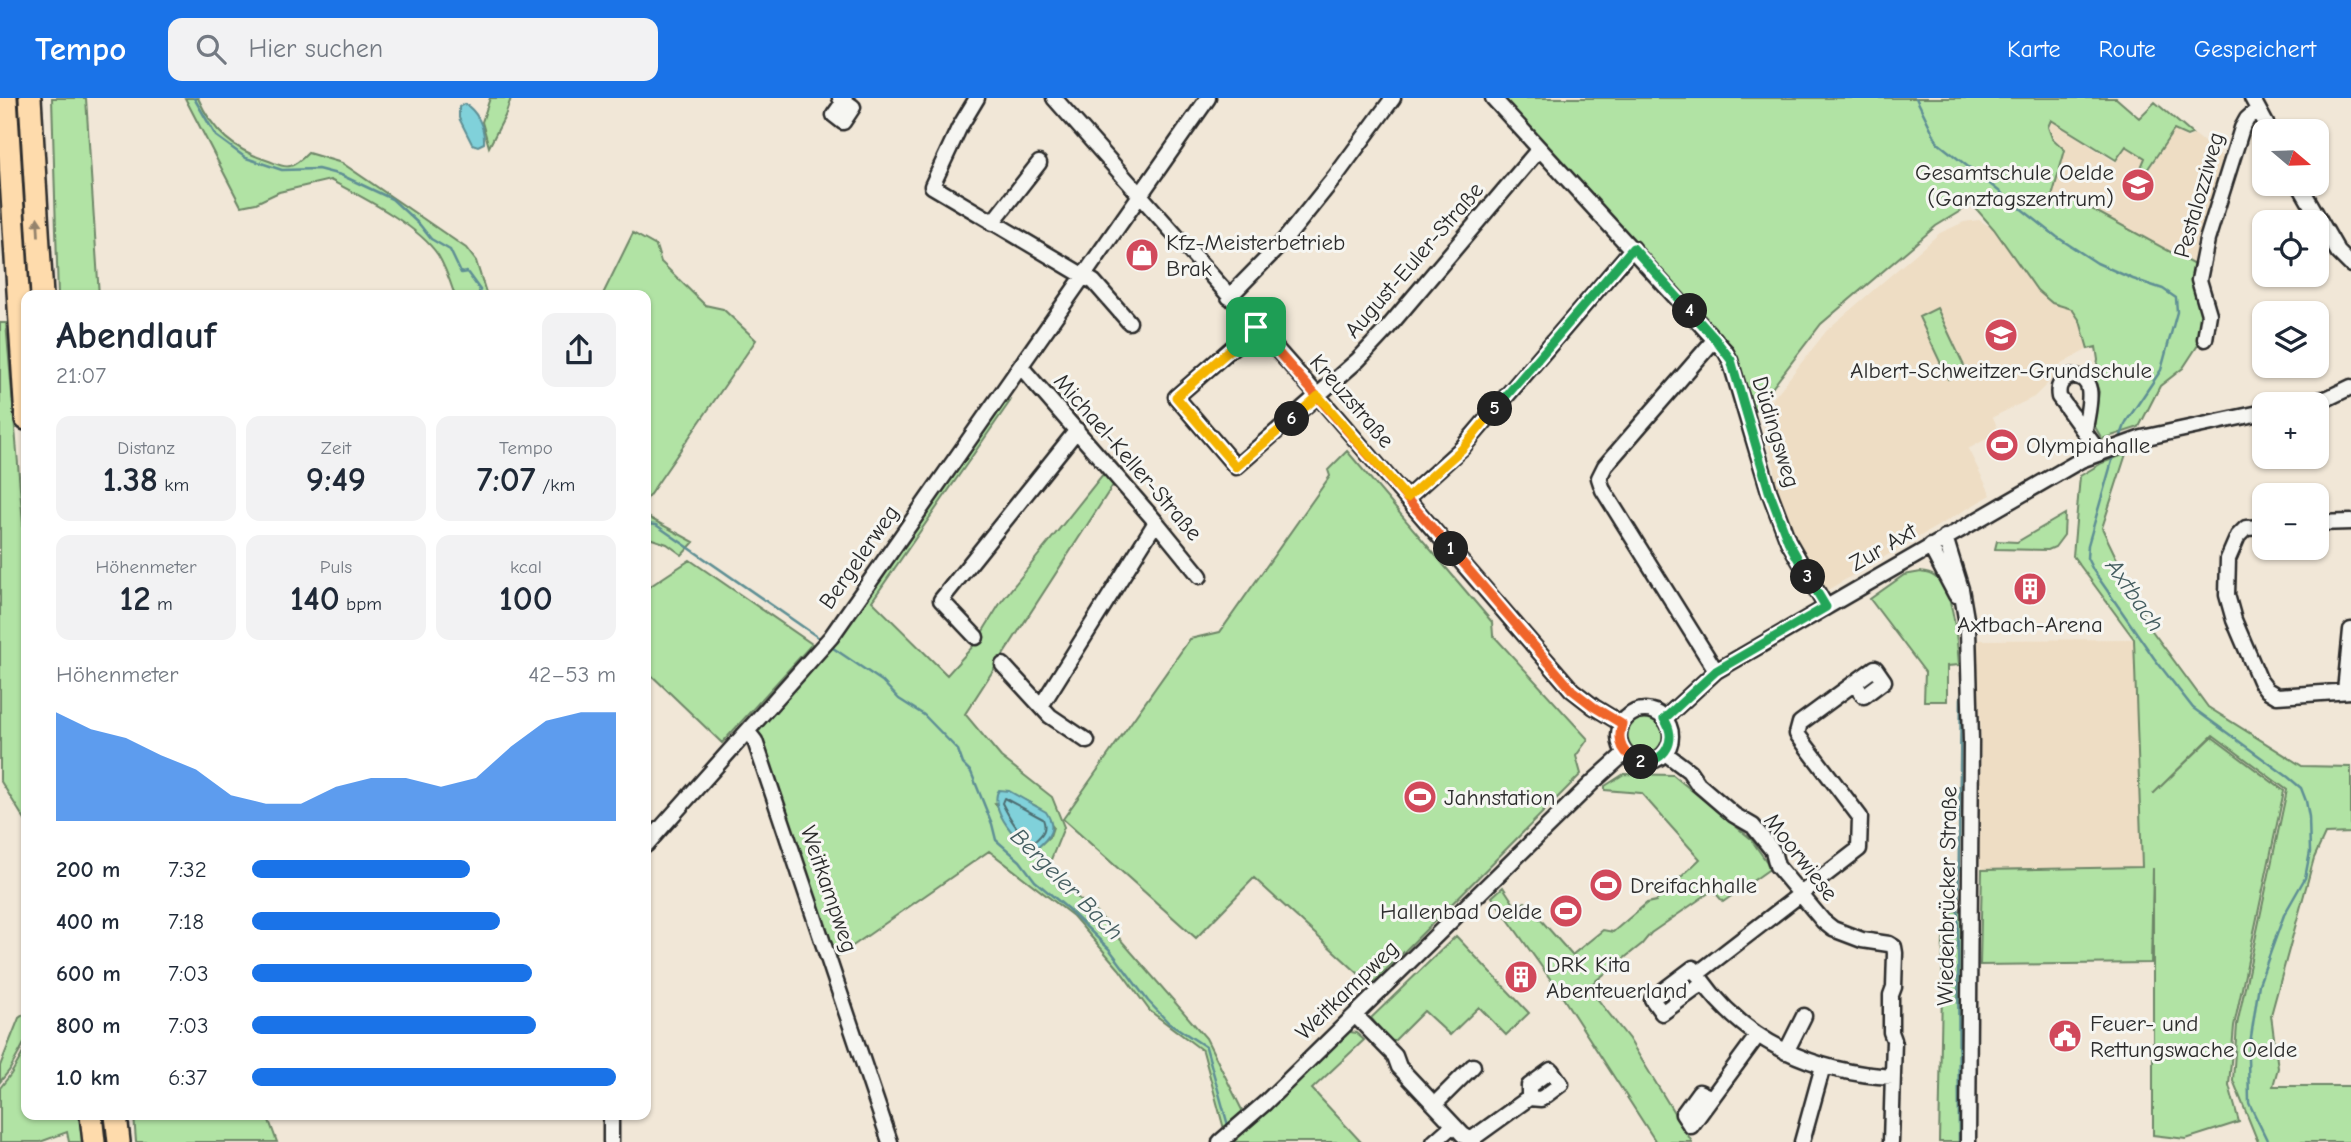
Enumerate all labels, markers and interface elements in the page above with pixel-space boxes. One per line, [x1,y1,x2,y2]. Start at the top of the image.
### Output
search box [168,18,658,81]
text: Tempo [35,30,126,68]
icon: search [192,30,230,68]
text: Hier suchen [248,34,383,64]
text: Karte [2007,35,2061,63]
text: Route [2099,35,2156,63]
text: Gespeichert [2194,35,2316,63]
north arrow [2252,119,2329,196]
map controls [2252,119,2329,560]
street label: Pestalozziweg [2168,129,2230,261]
place label: Gesamtschule Oelde (Ganztagszentrum) [1915,159,2114,212]
school or university icon: Gesamtschule Oelde (Ganztagszentrum) [2119,166,2157,204]
street label: August-Euler-Straße [1339,177,1489,343]
button: locate [2252,210,2329,287]
one-way arrow [32,216,43,238]
place label: Kfz-Meisterbetrieb Brak [1166,229,1345,282]
shop icon: Kfz-Meisterbetrieb Brak [1123,236,1161,274]
pin: 4 [1672,294,1708,328]
pin [1226,297,1286,357]
text: 4 [1685,299,1694,321]
button: layers [2252,301,2329,378]
icon: arrive [1237,308,1275,346]
button: share [542,313,616,387]
text: Abendlauf [56,314,216,358]
school or university icon: Albert-Schweitzer-Grundschule [1982,316,2020,354]
street label: Kreuzstraße [1304,349,1400,453]
place label: Albert-Schweitzer-Grundschule [1850,357,2152,384]
text: 21:07 [56,362,106,389]
street label: Michael-Keller-Straße [1048,368,1208,546]
street label: Düdingsweg [1746,373,1806,491]
pin: 5 [1478,392,1512,426]
button: + [2252,392,2329,469]
text: 5 [1489,397,1500,419]
pin: 6 [1274,402,1310,436]
text: 6 [1287,407,1296,429]
sports icon: Olympiahalle [1983,426,2021,464]
place label: Olympiahalle [2026,432,2150,459]
text: Distanz [117,437,175,459]
text: Zeit [321,437,351,459]
text: Tempo [499,437,553,459]
text: 1.38 [103,459,158,500]
text: 9:49 [306,459,366,500]
text: 7:07 [477,459,536,500]
text: km [158,474,189,496]
text: /km [536,474,575,496]
button: − [2252,483,2329,560]
street label: Bergelerweg [813,500,905,614]
street label: Zur Axt [1845,516,1922,577]
pin: 1 [1434,532,1468,566]
text: 1 [1447,537,1454,559]
water label: Axtbach [2099,552,2170,637]
text: Höhenmeter [95,556,197,578]
text: Puls [320,556,352,578]
text: kcal [510,556,542,578]
pin: 3 [1790,560,1826,594]
text: 3 [1803,565,1812,587]
building icon: Axtbach-Arena [2011,570,2049,608]
text: 12 [119,578,151,619]
text: 140 [290,578,340,619]
text: 100 [499,578,553,619]
text: m [151,593,173,615]
text: bpm [340,593,382,615]
place label: Axtbach-Arena [1957,611,2103,638]
text: Höhenmeter [56,661,178,688]
text: 42–53 m [528,661,616,688]
pin: 2 [1624,744,1658,780]
text: 2 [1636,750,1645,772]
sports icon: Jahnstation [1401,778,1439,816]
place label: Jahnstation [1444,784,1555,811]
street label: Wiedenbrücker Straße [1932,786,1962,1006]
street label: Moorwiese [1758,808,1844,906]
street label: Weitkampweg [795,822,863,956]
water label: Bergeler Bach [1005,822,1129,946]
text: 200 m [56,856,120,883]
text: 7:32 [168,856,207,883]
sports icon: Dreifachhalle [1587,866,1625,904]
place label: Dreifachhalle [1630,872,1757,899]
sports icon: Hallenbad Oelde [1547,892,1585,930]
place label: Hallenbad Oelde [1380,898,1542,925]
text: 400 m [56,908,120,935]
text: 7:18 [168,908,204,935]
street label: Weitkampweg [1290,934,1404,1046]
place label: DRK Kita Abenteuerland [1546,951,1688,1004]
building icon: DRK Kita Abenteuerland [1502,958,1540,996]
text: 600 m [56,960,121,987]
text: 7:03 [168,960,209,987]
place label: Feuer- und Rettungswache Oelde [2090,1010,2297,1063]
text: 800 m [56,1012,121,1039]
text: 7:03 [168,1012,209,1039]
public building icon: Feuer- und Rettungswache Oelde [2046,1017,2084,1055]
text: 1.0 km [56,1064,120,1091]
text: 6:37 [168,1064,207,1091]

